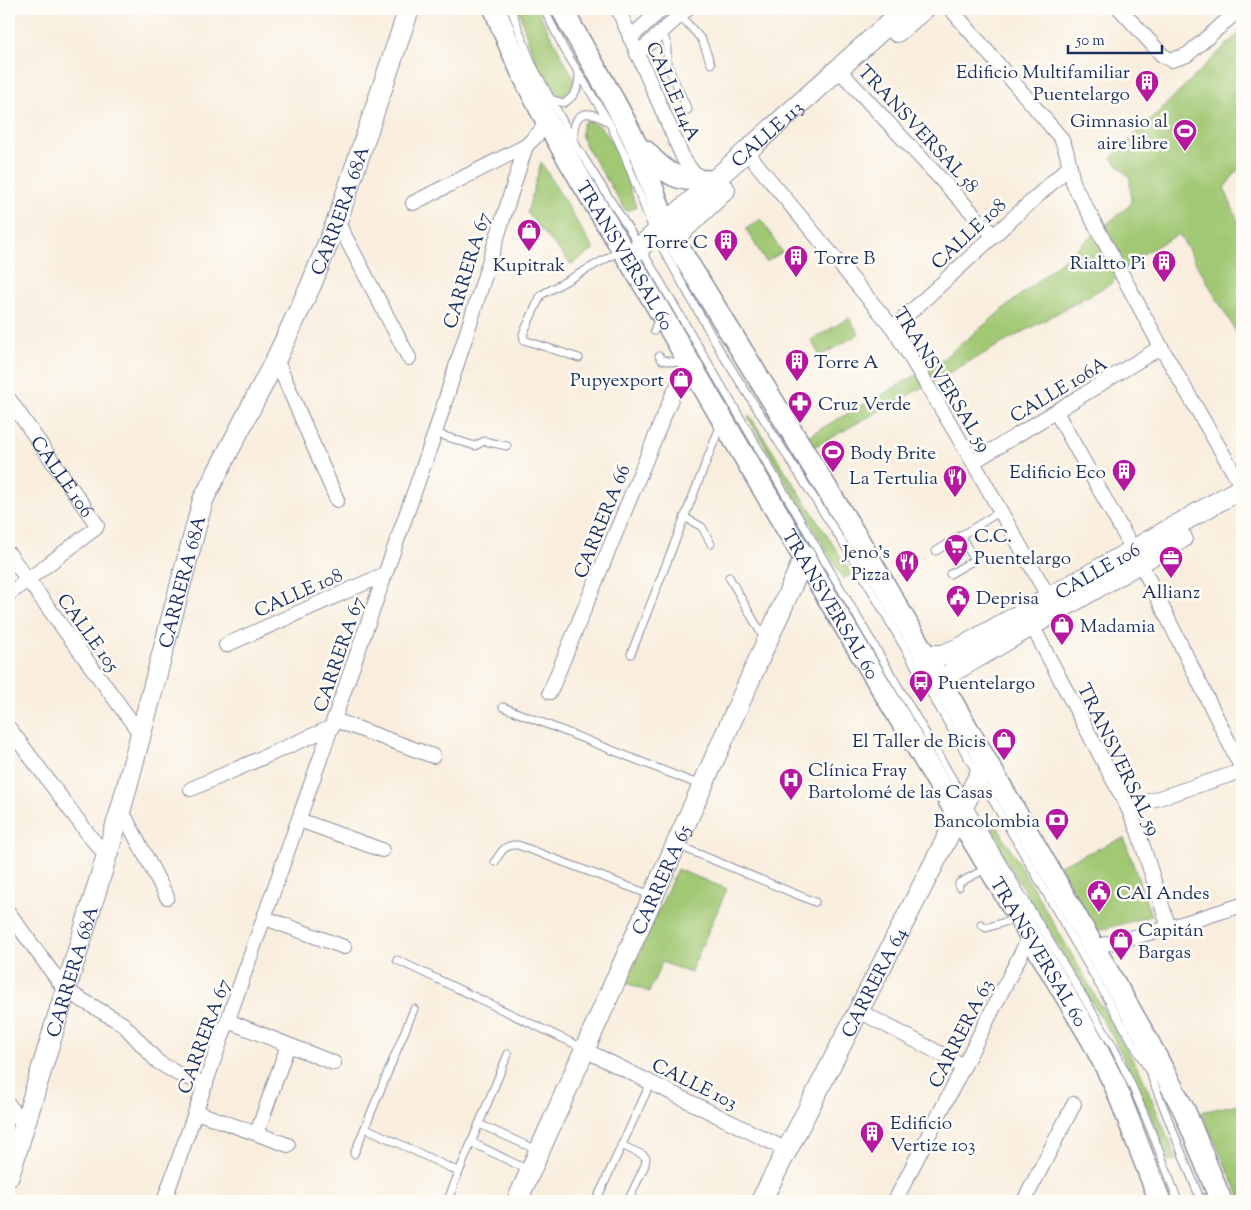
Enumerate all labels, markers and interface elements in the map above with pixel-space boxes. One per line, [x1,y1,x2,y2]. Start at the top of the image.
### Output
scale bar [1068,22,1162,54]
text: 50 m [1075,31,1105,52]
street label: CALLE 114A [638,38,706,147]
street label: TRANSVERSAL 58 [851,60,984,200]
place label: Edificio Multifamiliar Puentelargo [956,60,1130,109]
building icon: Edificio Multifamiliar Puentelargo [1134,69,1160,103]
street label: CALLE 113 [726,95,810,175]
place label: Gimnasio al aire libre [1070,109,1168,158]
sports icon: Gimnasio al aire libre [1172,118,1198,152]
street label: CARRERA 68A [305,142,378,280]
street label: TRANSVERSAL 60 [568,176,679,336]
street label: CALLE 108 [926,193,1013,277]
street label: CARRERA 67 [438,209,499,332]
shop icon: Kupitrak [516,218,542,252]
building icon: Torre C [713,228,739,262]
place label: Torre C [643,230,708,257]
building icon: Torre B [783,244,809,278]
place label: Torre B [814,246,875,273]
building icon: Rialtto Pi [1151,249,1177,283]
place label: Rialtto Pi [1070,251,1146,278]
place label: Kupitrak [493,253,566,280]
street label: TRANSVERSAL 59 [885,303,996,458]
building icon: Torre A [784,348,810,382]
place label: Torre A [814,350,879,377]
street label: CALLE 106A [1006,351,1114,431]
shop icon: Pupyexport [668,366,694,400]
place label: Pupyexport [570,368,665,395]
pharmacy icon: Cruz Verde [787,390,813,424]
place label: Cruz Verde [818,392,911,419]
street label: CALLE 106 [23,431,99,524]
sports icon: Body Brite [820,439,846,473]
place label: Body Brite [850,441,936,468]
building icon: Edificio Eco [1111,458,1137,492]
place label: Edificio Eco [1009,460,1106,487]
street label: CARRERA 66 [568,461,638,583]
restaurant icon: La Tertulia [942,464,968,498]
place label: La Tertulia [849,466,938,493]
street label: CARRERA 68A [153,512,214,651]
place label: C.C. Puentelargo [974,524,1071,573]
street label: TRANSVERSAL 60 [774,525,884,685]
supermarket icon: C.C. Puentelargo [943,533,969,567]
street label: CALLE 106 [1051,537,1146,608]
place label: Jeno's Pizza [842,540,890,589]
office icon: Allianz [1158,545,1184,579]
restaurant icon: Jeno's Pizza [894,549,920,583]
street label: CALLE 108 [251,563,348,626]
place label: Allianz [1142,580,1200,607]
public building icon: Deprisa [945,584,971,618]
place label: Deprisa [976,586,1039,613]
street label: CALLE 105 [49,589,125,679]
street label: CARRERA 67 [308,593,373,716]
shop icon: Madamia [1049,612,1075,646]
place label: Madamia [1080,614,1156,641]
bus stop icon: Puentelargo [908,669,934,703]
place label: Puentelargo [938,671,1035,698]
street label: TRANSVERSAL 59 [1069,679,1166,841]
shop icon: El Taller de Bicis [991,727,1017,761]
place label: El Taller de Bicis [852,729,986,756]
place label: Clínica Fray Bartolomé de las Casas [808,758,993,807]
hospital icon: Clínica Fray Bartolomé de las Casas [778,767,804,801]
bank icon: Bancolombia [1044,807,1070,841]
place label: Bancolombia [934,809,1040,836]
street label: CARRERA 65 [626,821,699,940]
street label: TRANSVERSAL 60 [982,873,1092,1033]
public building icon: CAI Andes [1086,879,1112,913]
place label: CAI Andes [1116,881,1210,908]
street label: CARRERA 68A [41,902,107,1041]
place label: Capitán Bargas [1138,918,1204,967]
street label: CARRERA 64 [836,923,915,1043]
shop icon: Capitán Bargas [1108,927,1134,961]
street label: CARRERA 67 [172,975,239,1098]
street label: CARRERA 63 [923,975,1001,1093]
street label: CALLE 103 [646,1053,741,1118]
place label: Edificio Vertize 103 [890,1111,975,1160]
building icon: Edificio Vertize 103 [859,1120,885,1154]

